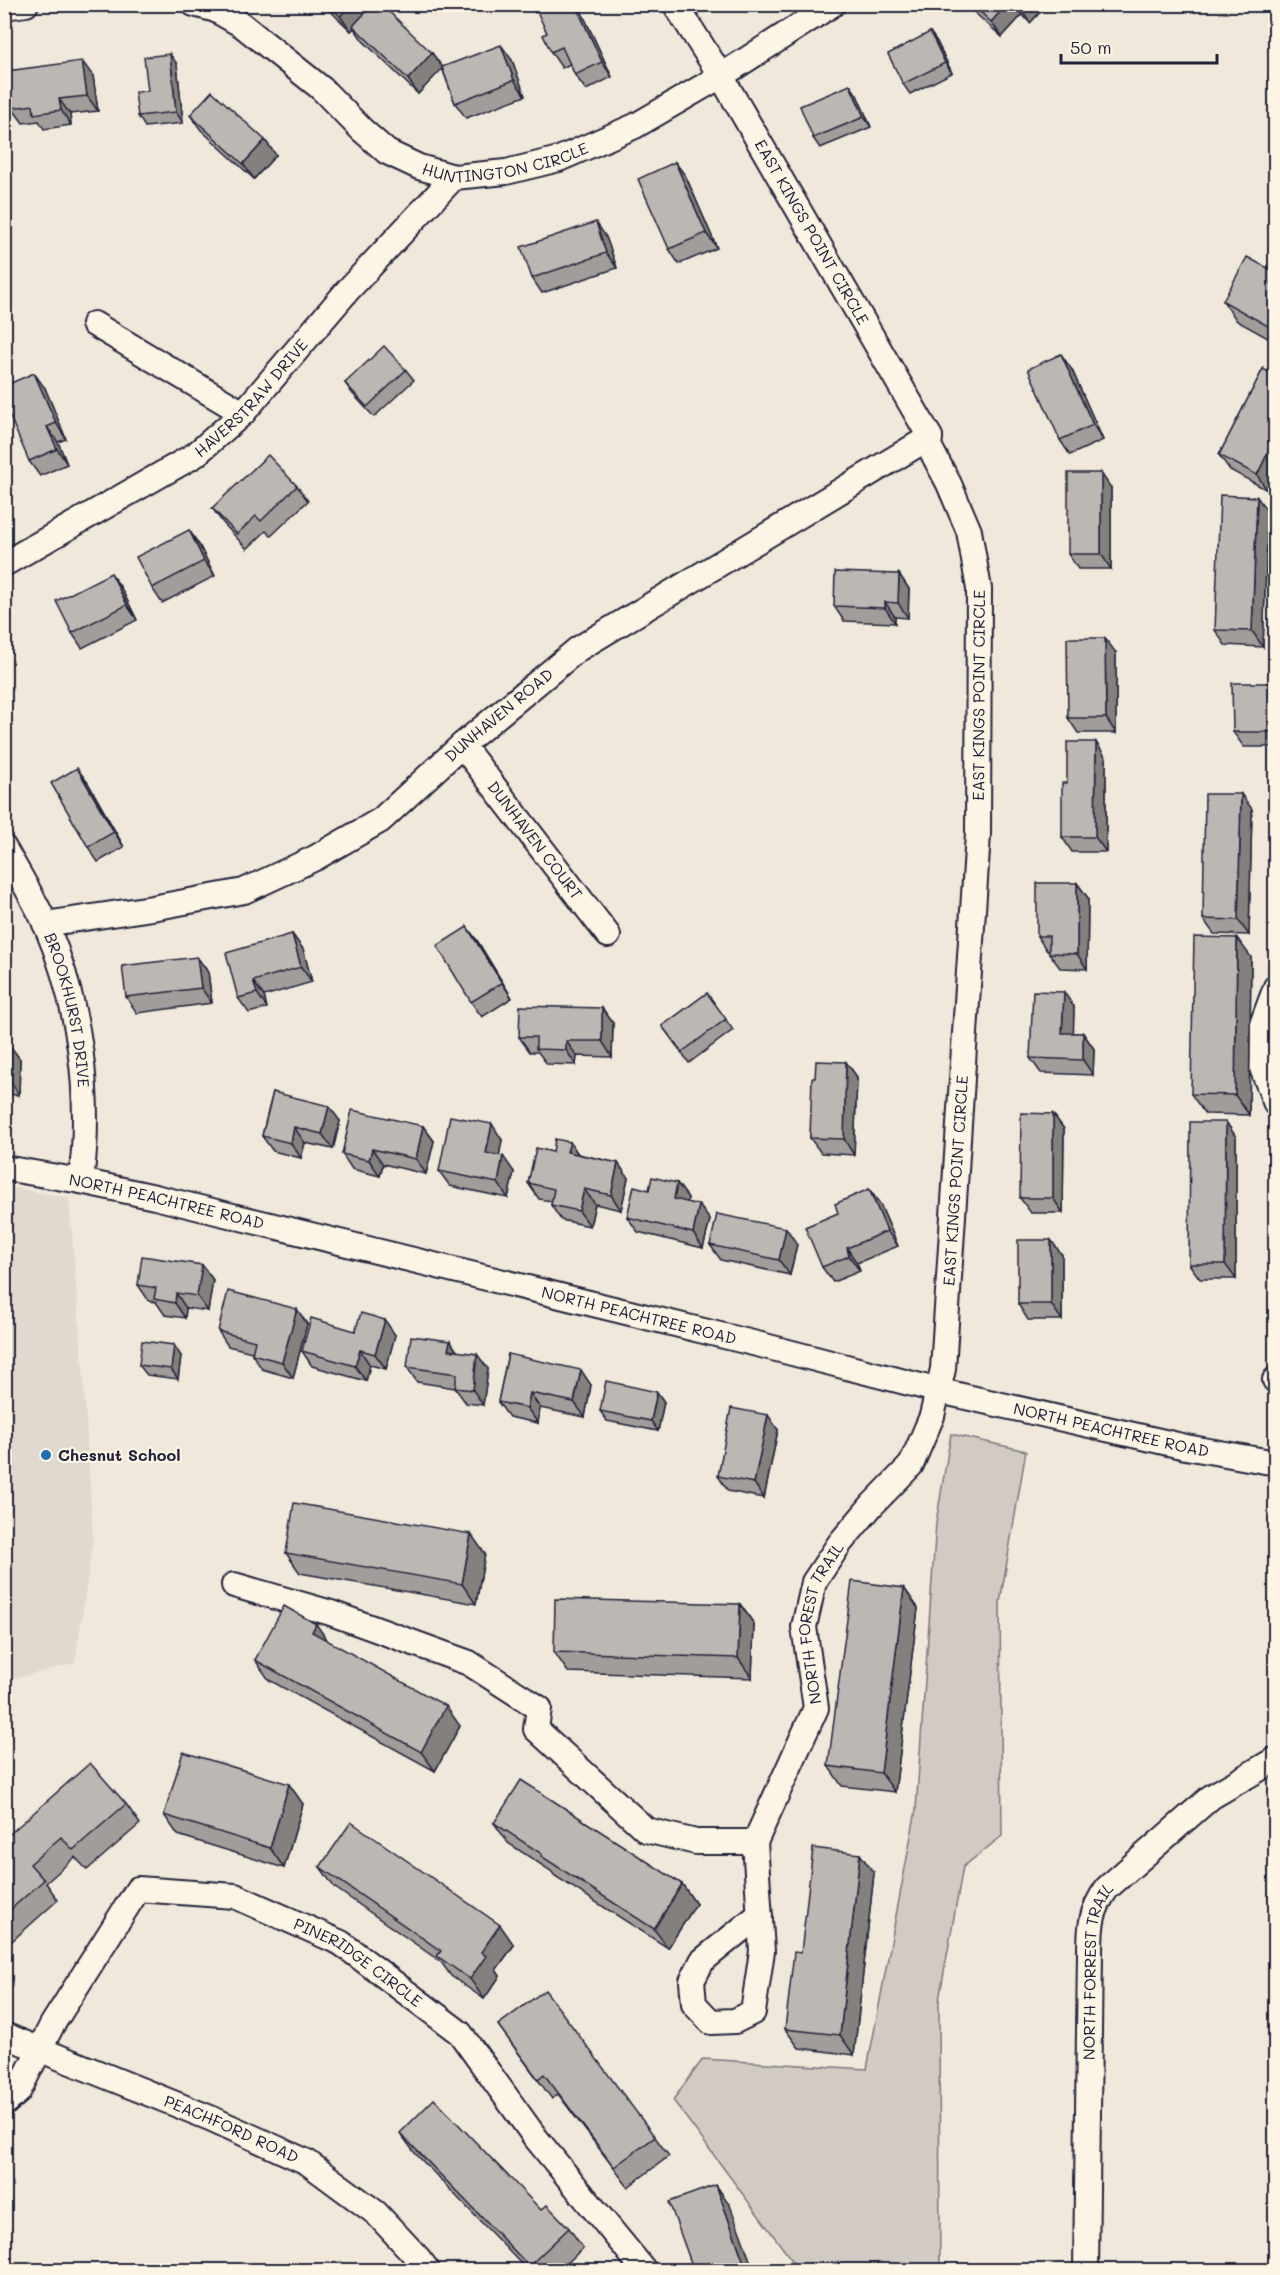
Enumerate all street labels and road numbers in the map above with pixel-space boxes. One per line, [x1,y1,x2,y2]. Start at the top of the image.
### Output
street label: EAST KINGS POINT CIRCLE [751,135,874,328]
street label: HUNTINGTON CIRCLE [420,137,591,187]
street label: HAVERSTRAW DRIVE [189,334,312,461]
street label: EAST KINGS POINT CIRCLE [967,590,989,801]
street label: DUNHAVEN ROAD [440,663,557,766]
street label: DUNHAVEN COURT [483,776,588,903]
street label: BROOKHURST DRIVE [40,929,95,1088]
street label: EAST KINGS POINT CIRCLE [937,1075,972,1286]
street label: NORTH PEACHTREE ROAD [67,1168,267,1233]
street label: NORTH PEACHTREE ROAD [540,1281,739,1349]
street label: NORTH PEACHTREE ROAD [1012,1397,1211,1461]
street label: NORTH FOREST TRAIL [793,1537,848,1706]
street label: NORTH FORREST TRAIL [1078,1876,1117,2060]
street label: PINERIDGE CIRCLE [291,1912,427,2011]
street label: PEACHFORD ROAD [161,2090,302,2167]

